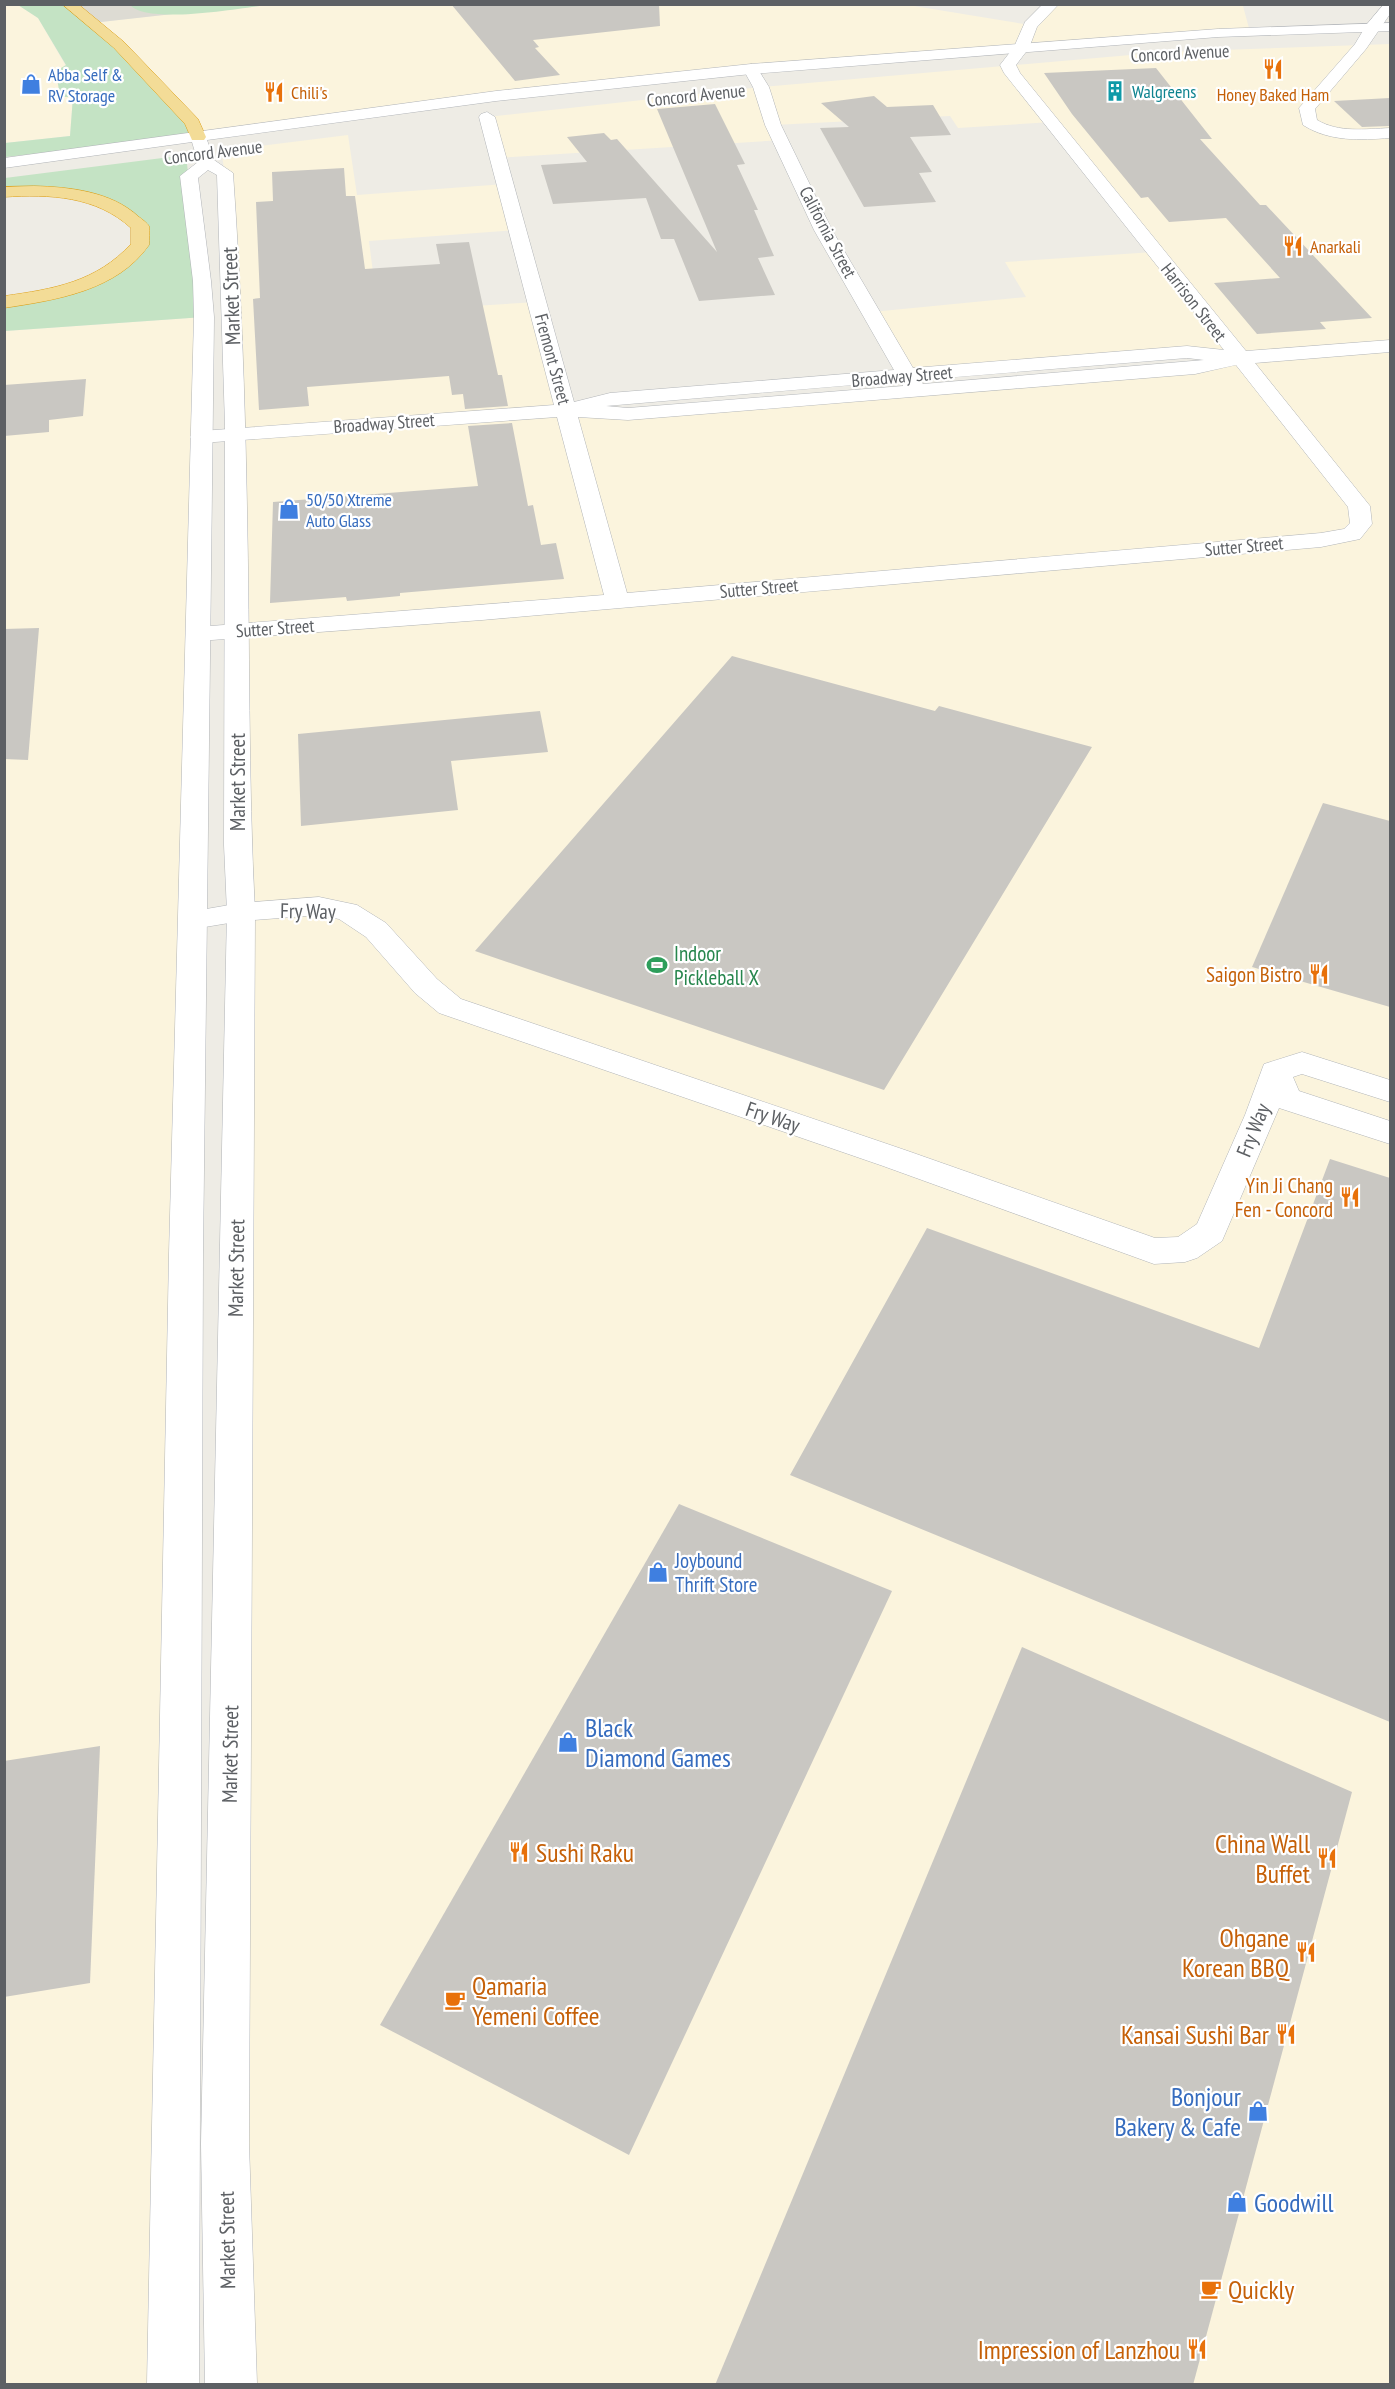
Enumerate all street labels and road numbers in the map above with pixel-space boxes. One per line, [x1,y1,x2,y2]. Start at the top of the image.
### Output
street label: Concord Avenue [1130,39,1230,67]
street label: Concord Avenue [646,78,746,112]
street label: Concord Avenue [163,135,263,169]
street label: California Street [794,182,862,282]
street label: Market Street [216,246,246,345]
street label: Harrison Street [1156,258,1232,346]
street label: Fremont Street [530,311,576,407]
street label: Broadway Street [851,360,954,392]
street label: Broadway Street [333,408,435,438]
street label: Sutter Street [1204,531,1284,561]
street label: Sutter Street [719,573,799,603]
street label: Sutter Street [235,614,315,642]
street label: Market Street [224,733,251,831]
street label: Fry Way [280,897,336,925]
street label: Fry Way [742,1095,804,1139]
street label: Fry Way [1230,1099,1276,1161]
street label: Market Street [222,1219,250,1317]
street label: Market Street [216,1705,244,1803]
street label: Market Street [213,2191,241,2289]

